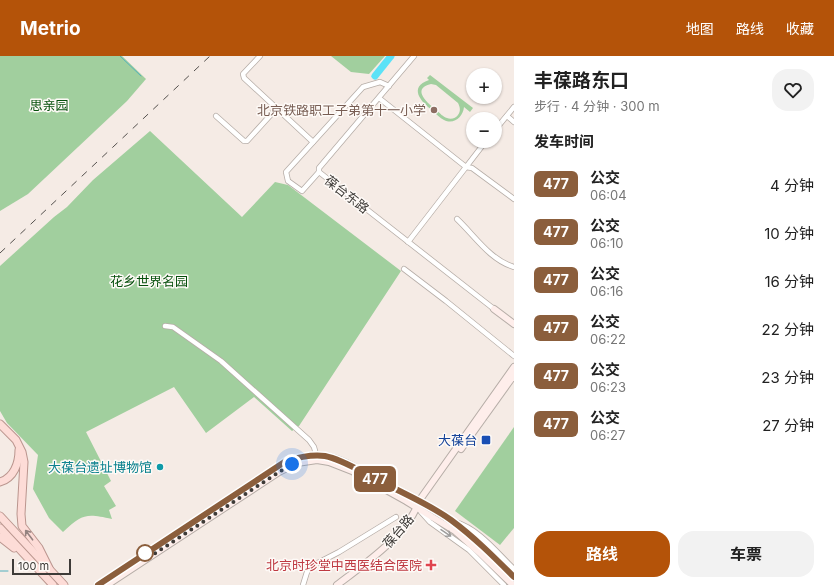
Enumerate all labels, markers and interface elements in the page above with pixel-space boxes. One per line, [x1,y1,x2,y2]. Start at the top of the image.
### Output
text: Metrio [20,17,81,40]
text: 地图 [686,20,714,37]
text: 路线 [736,20,764,37]
text: 收藏 [786,20,814,37]
map controls [466,68,502,148]
button: + [466,68,502,104]
text: 丰葆路东口 [534,69,629,92]
button: heart [772,69,814,111]
park label: 思亲园 [29,97,69,113]
text: 步行 · 4 分钟 · 300 m [534,98,660,114]
place label: 北京铁路职工子弟第十一小学 [257,102,426,118]
marker: 北京铁路职工子弟第十一小学 [429,105,439,115]
button: − [466,112,502,148]
text: 发车时间 [534,132,594,151]
text: 公交 [590,168,620,187]
street label: 葆台东路 [322,172,372,216]
text: 477 [543,175,569,192]
text: 4 分钟 [770,176,814,195]
text: 06:04 [590,187,627,203]
text: 公交 [590,216,620,235]
text: 477 [543,223,569,240]
text: 10 分钟 [764,224,814,243]
text: 06:10 [590,235,624,251]
text: 公交 [590,264,620,283]
text: 477 [543,271,569,288]
text: 16 分钟 [764,272,814,291]
park label: 花乡世界名园 [110,273,188,289]
text: 06:16 [590,283,623,299]
text: 公交 [590,312,620,331]
text: 477 [543,319,569,336]
text: 22 分钟 [761,320,814,339]
text: 06:22 [590,331,626,347]
text: 公交 [590,360,620,379]
text: 477 [543,367,569,384]
text: 23 分钟 [761,368,814,387]
text: 06:23 [590,379,626,395]
text: 公交 [590,408,620,427]
text: 477 [543,415,569,432]
text: 27 分钟 [762,416,814,435]
text: 06:27 [590,427,625,443]
place label: 大葆台 [438,432,477,448]
marker: 大葆台 [480,434,492,446]
your location [282,454,302,474]
place label: 大葆台遗址博物馆 [48,459,152,475]
marker: 大葆台遗址博物馆 [155,462,165,472]
line badge: 477 [352,466,398,492]
text: 477 [362,470,388,487]
street label: 葆台路 [379,511,417,551]
one-way arrow [441,529,452,537]
one-way arrow [25,530,33,541]
button: 路线 [534,531,670,577]
button: 车票 [678,531,814,577]
unlabelled marker [136,544,154,562]
scale bar [12,557,71,576]
place label: 北京时珍堂中西医结合医院 [266,557,422,573]
text: 100 m [18,559,49,573]
marker: 北京时珍堂中西医结合医院 [425,559,437,571]

